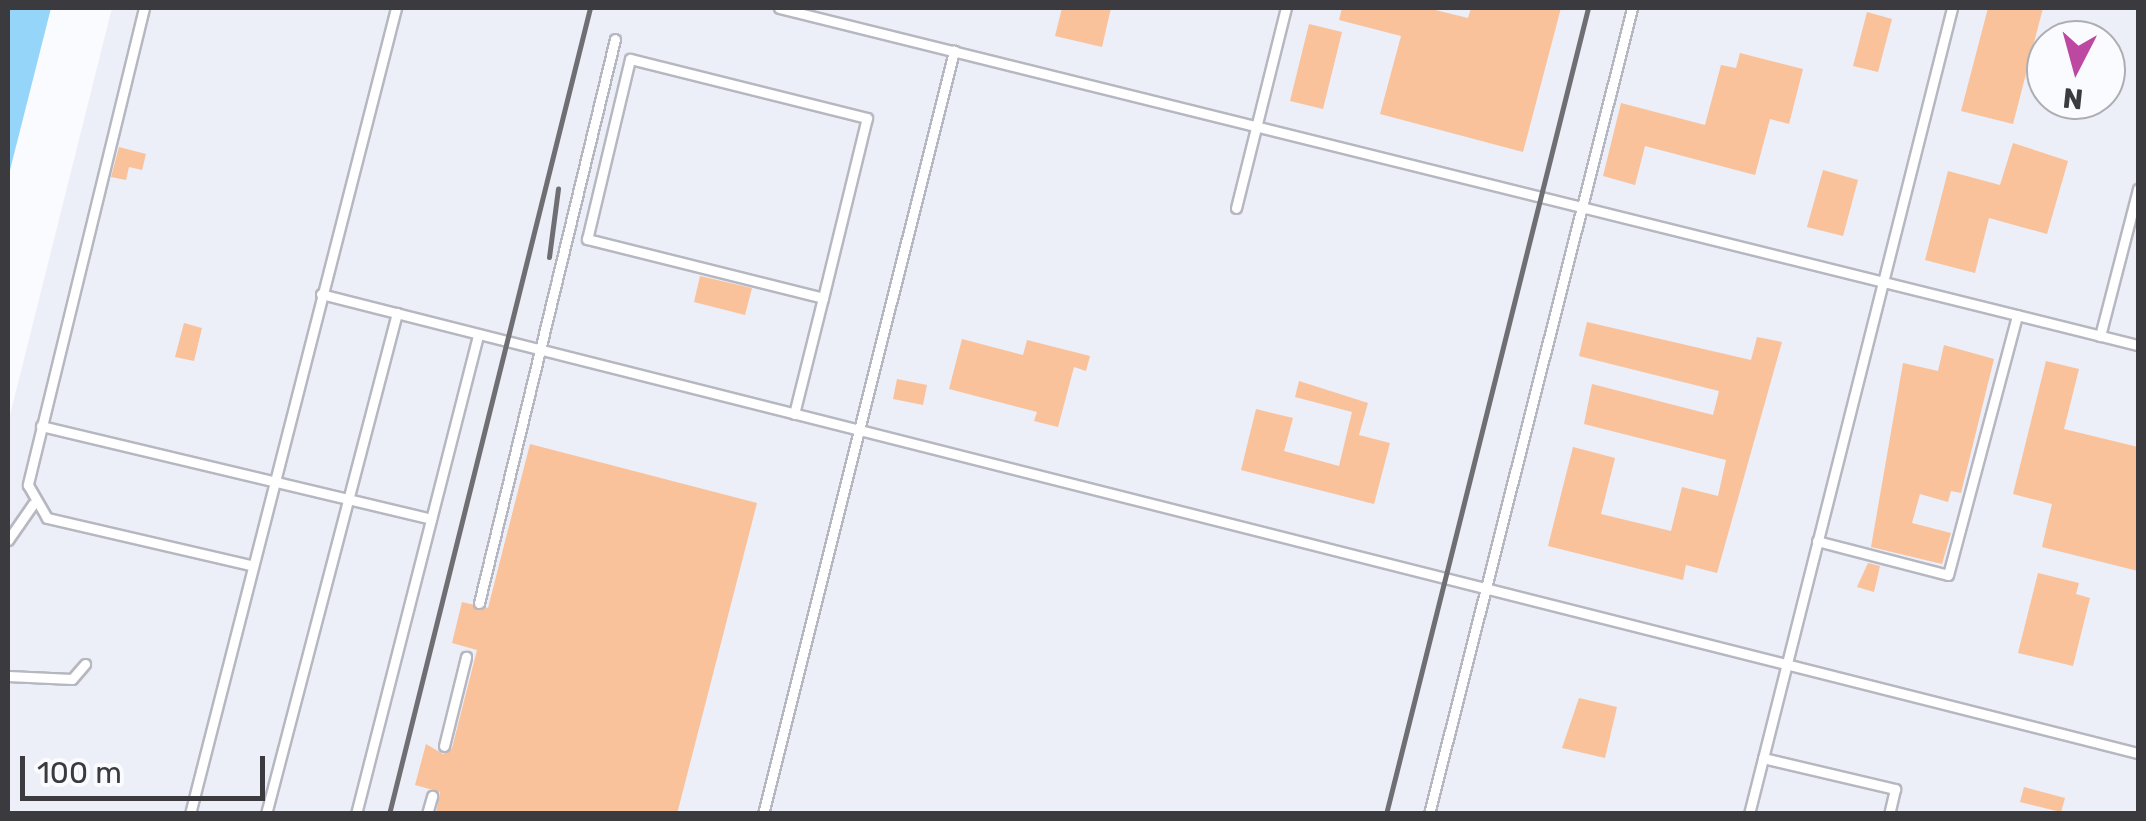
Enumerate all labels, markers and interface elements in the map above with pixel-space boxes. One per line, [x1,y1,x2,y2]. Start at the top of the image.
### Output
north arrow [2026,20,2126,120]
text: N [2061,81,2085,116]
scale bar [25,736,270,798]
text: 100 m [37,755,122,791]

